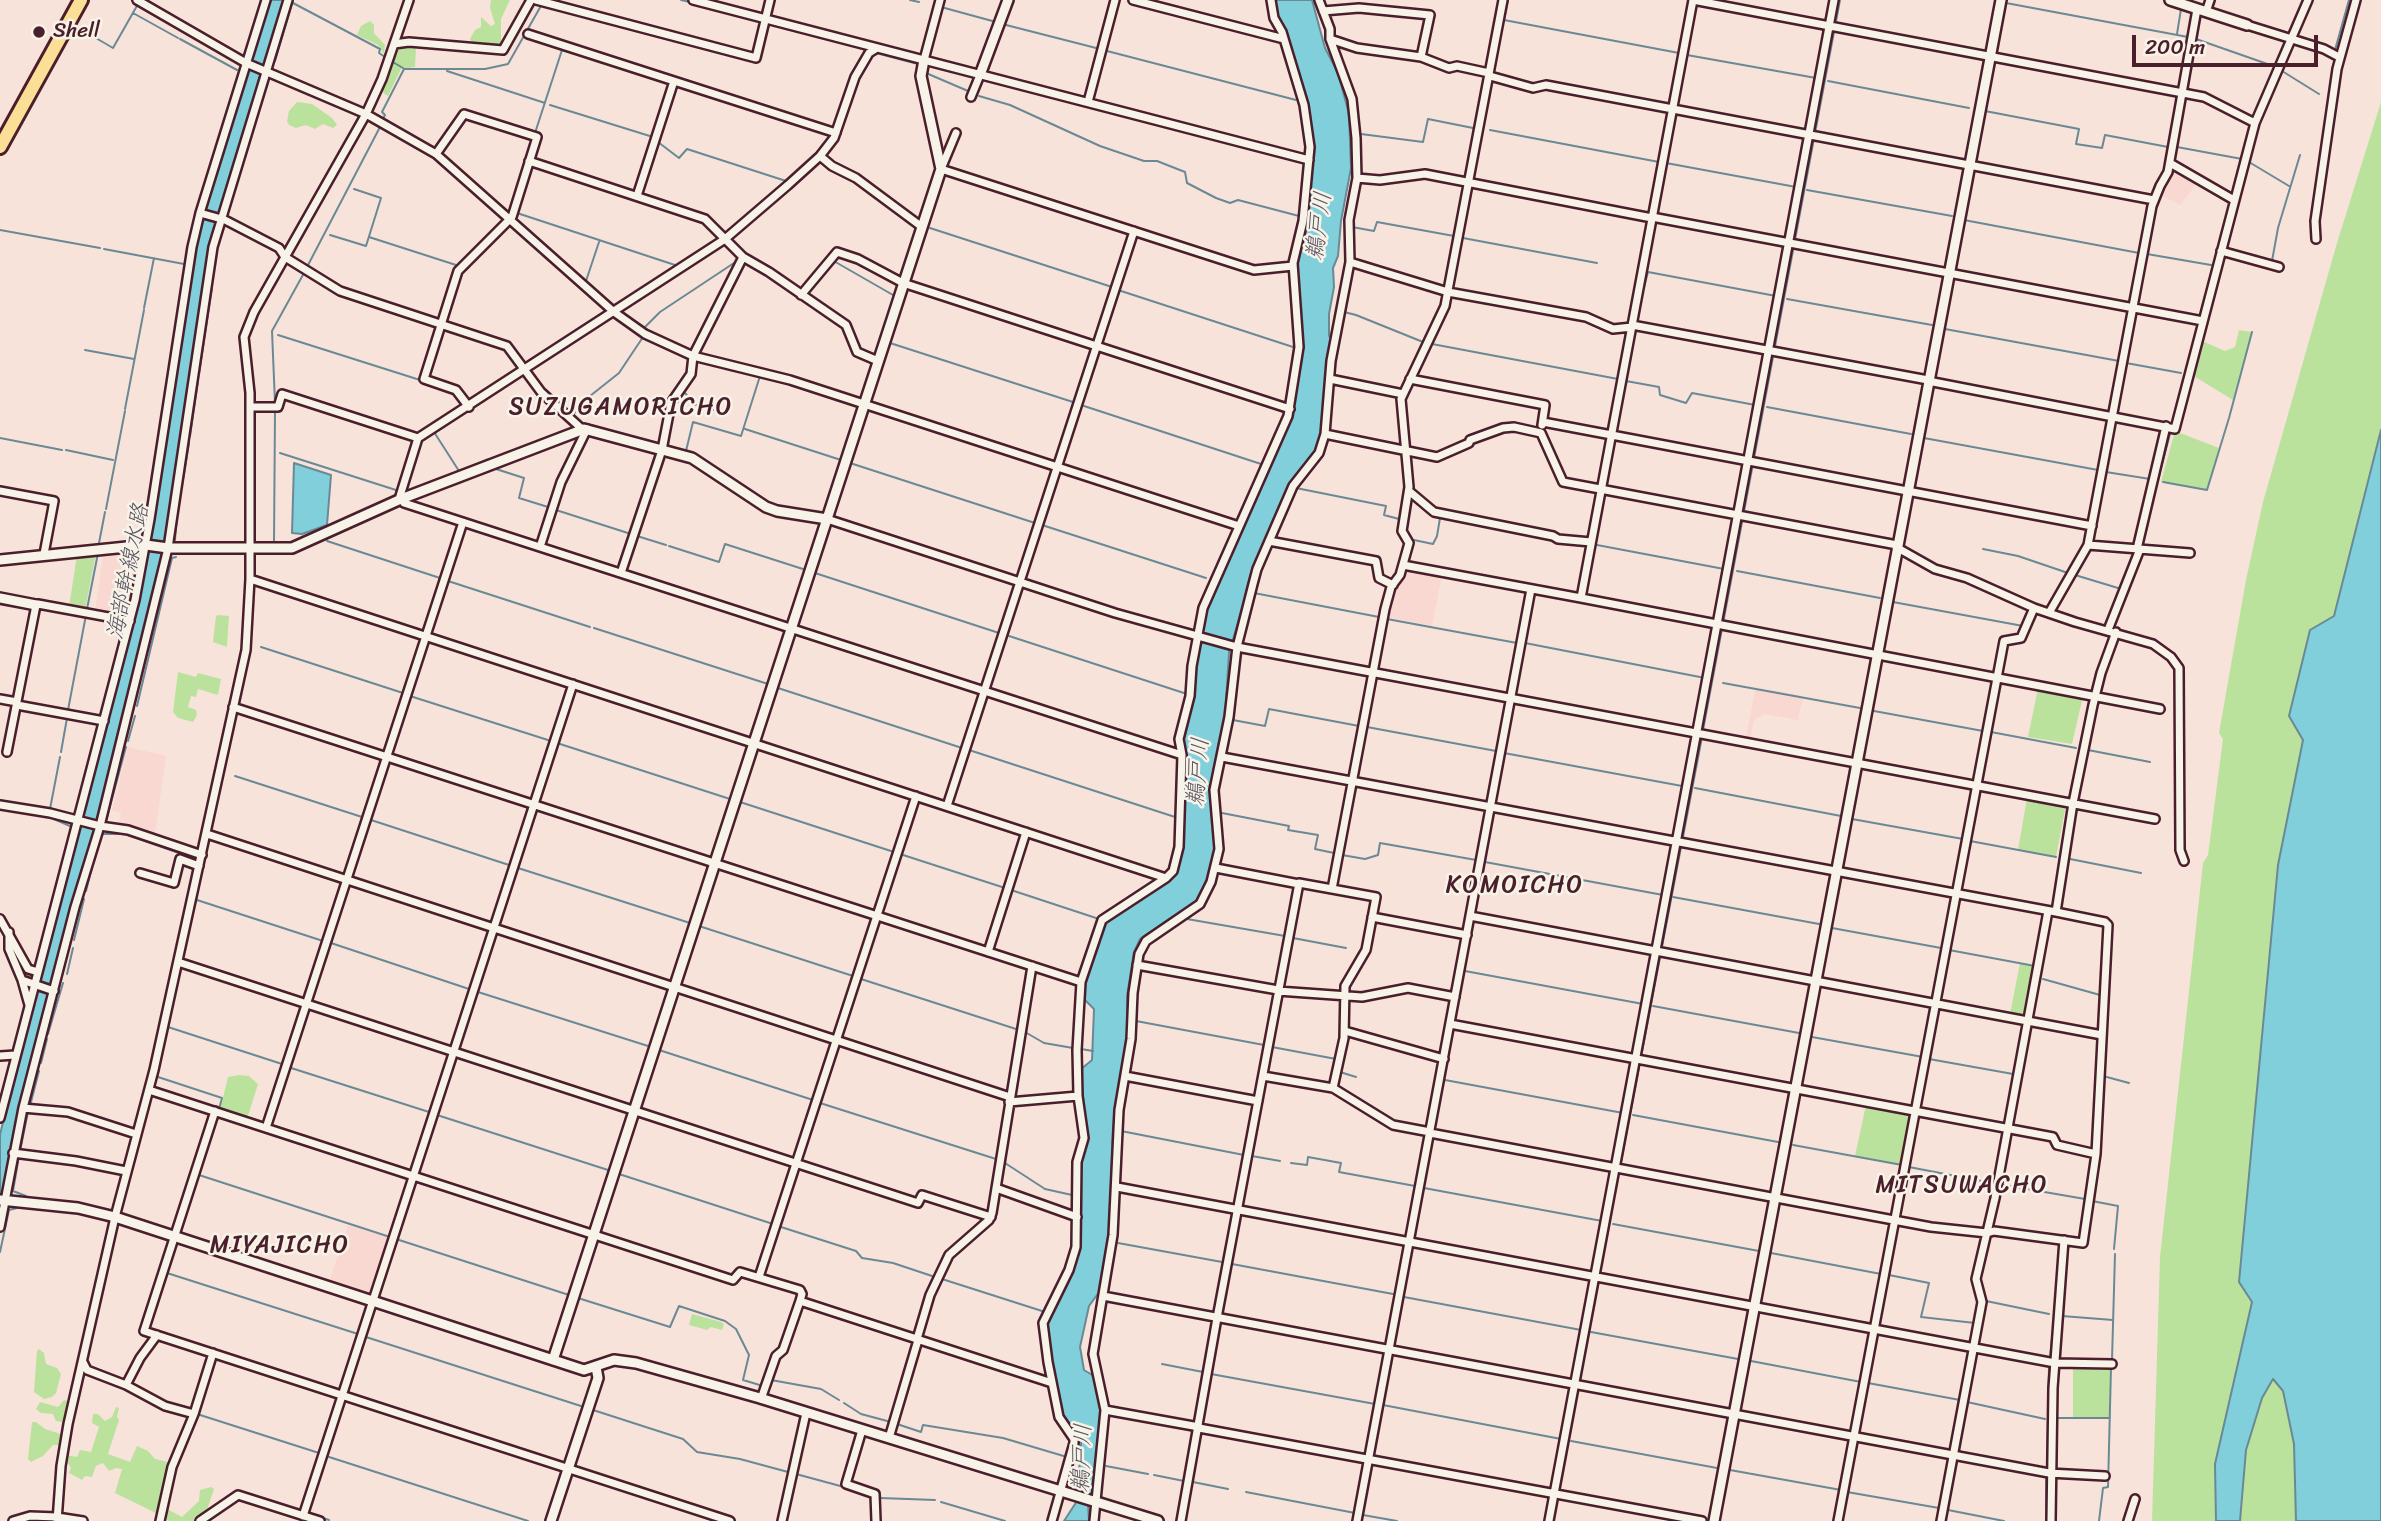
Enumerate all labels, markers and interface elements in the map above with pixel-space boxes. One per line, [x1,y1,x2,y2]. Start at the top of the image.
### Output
place label: Shell [53,19,100,45]
scale bar [2136,21,2322,65]
marker: Shell [31,24,47,40]
text: 200 m [2145,28,2205,66]
water label: 鵜戸川 [1302,190,1338,262]
district label: SUZUGAMORICHO [512,394,730,422]
water label: 海部幹線水路 [102,502,156,642]
water label: 鵜戸川 [1182,736,1216,808]
district label: KOMOICHO [1448,872,1582,900]
district label: MITSUWACHO [1878,1172,2046,1200]
district label: MIYAJICHO [212,1232,348,1260]
water label: 鵜戸川 [1067,1423,1099,1493]

